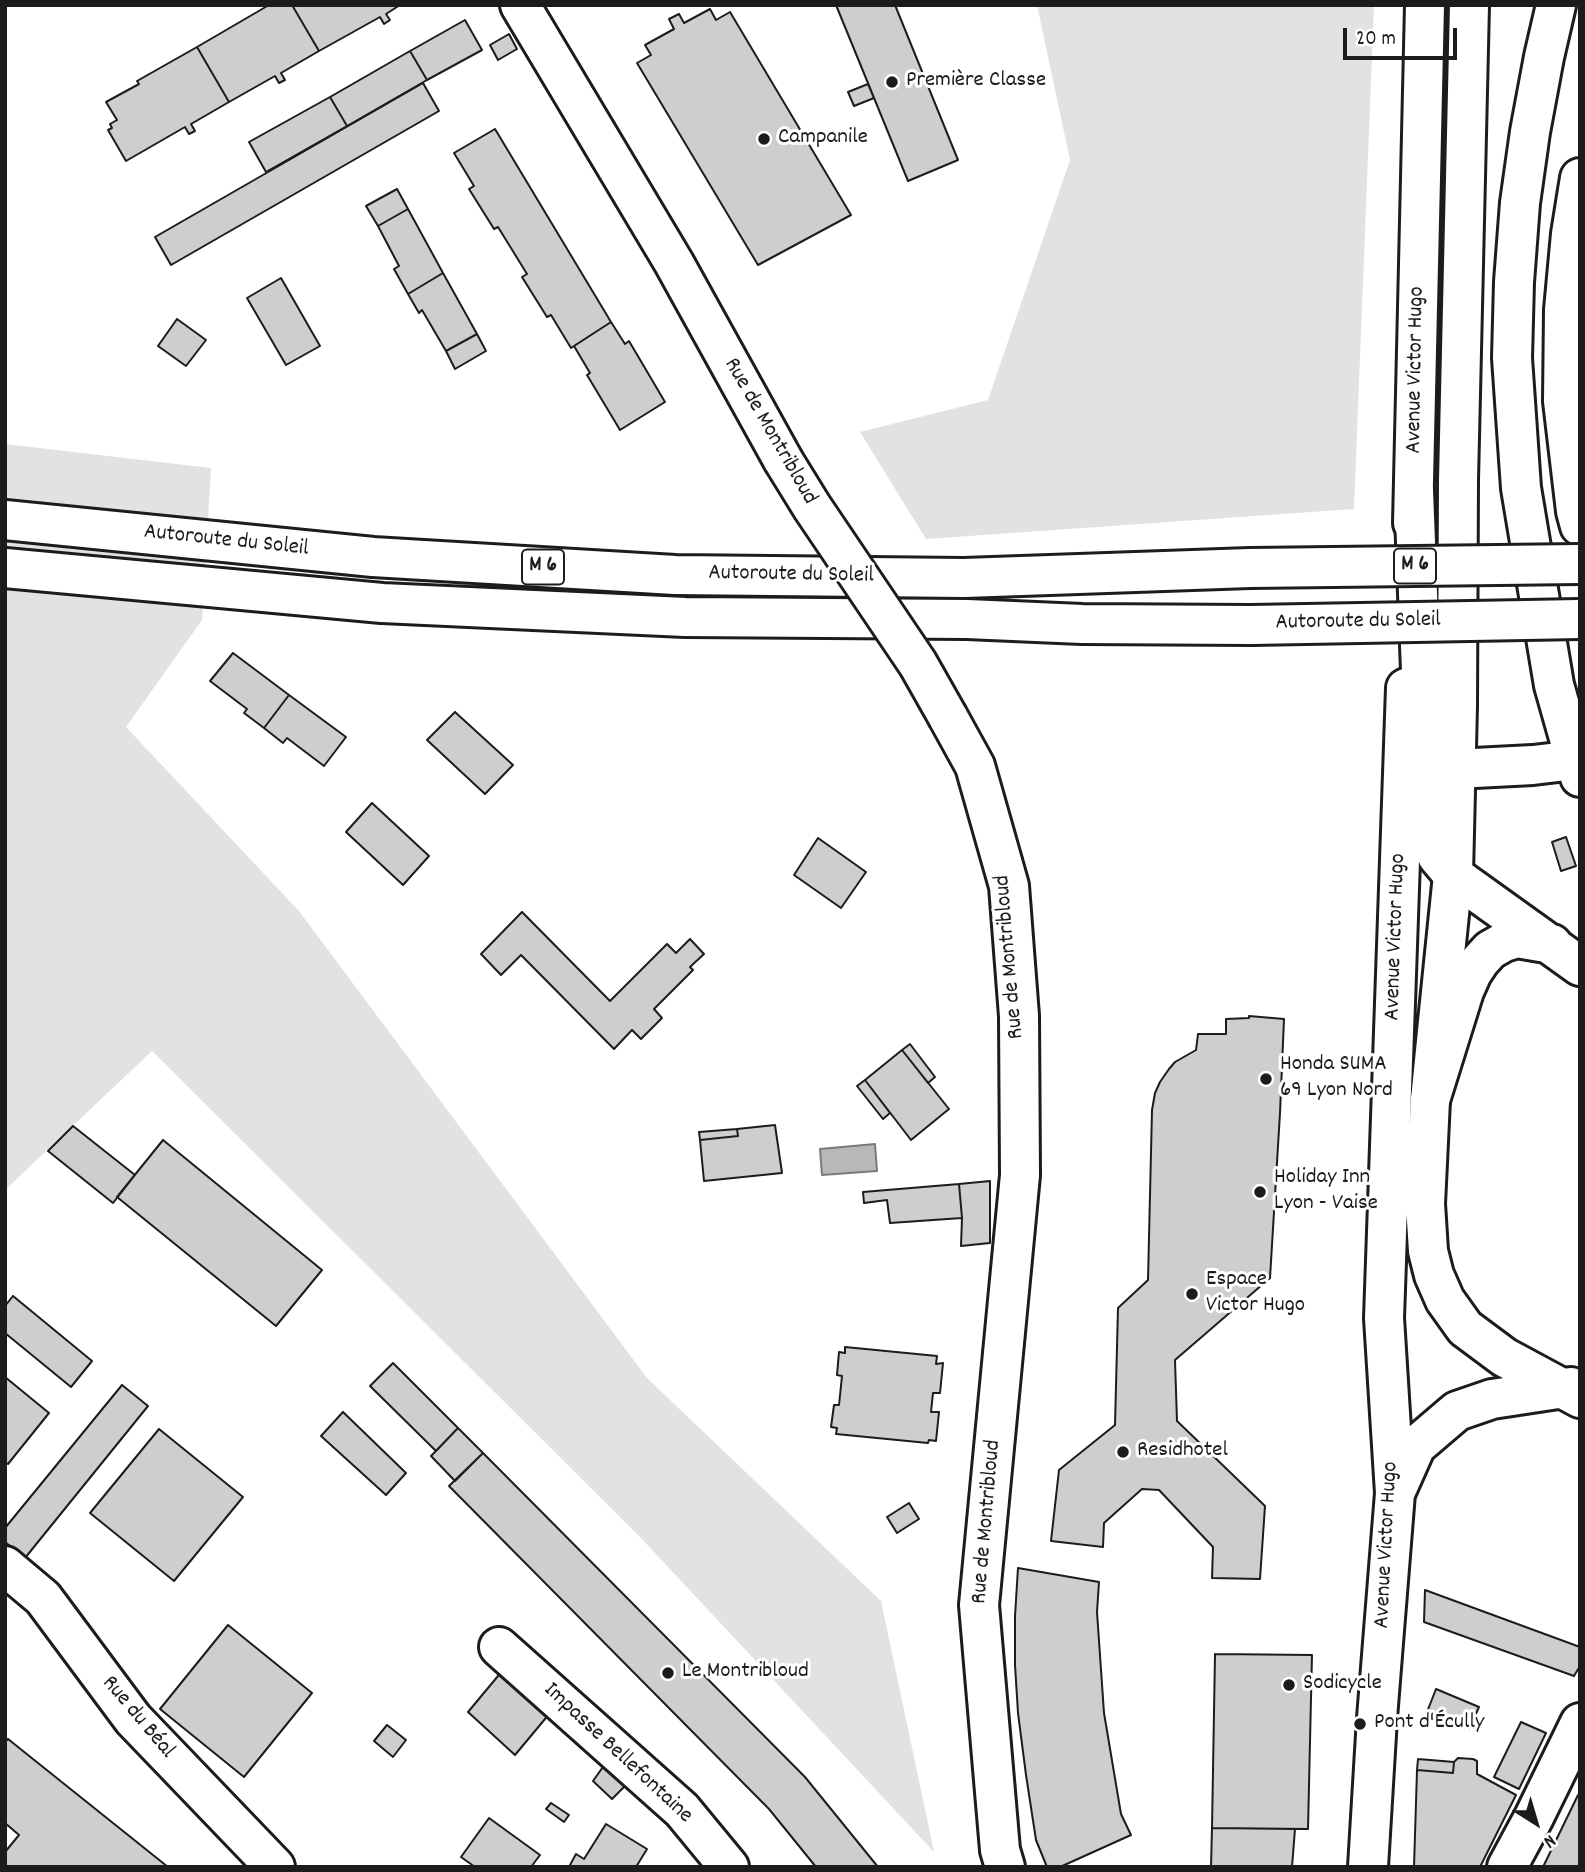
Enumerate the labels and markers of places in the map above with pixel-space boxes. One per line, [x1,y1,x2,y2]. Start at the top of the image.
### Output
place label: Première Classe [906,68,1046,96]
marker: Première Classe [884,74,900,90]
place label: Campanile [778,125,868,153]
marker: Campanile [756,131,772,147]
place label: Honda SUMA 69 Lyon Nord [1280,1052,1393,1106]
marker: Honda SUMA 69 Lyon Nord [1258,1071,1274,1087]
place label: Holiday Inn Lyon - Vaise [1274,1165,1378,1219]
marker: Holiday Inn Lyon - Vaise [1252,1184,1268,1200]
place label: Espace Victor Hugo [1206,1267,1305,1321]
marker: Espace Victor Hugo [1184,1286,1200,1302]
place label: Residhotel [1137,1438,1228,1466]
marker: Residhotel [1115,1444,1131,1460]
place label: Le Montribloud [682,1659,809,1687]
marker: Le Montribloud [660,1665,676,1681]
place label: Sodicycle [1303,1671,1382,1699]
marker: Sodicycle [1281,1677,1297,1693]
place label: Pont d'Écully [1374,1710,1484,1738]
marker: Pont d'Écully [1352,1716,1368,1732]

